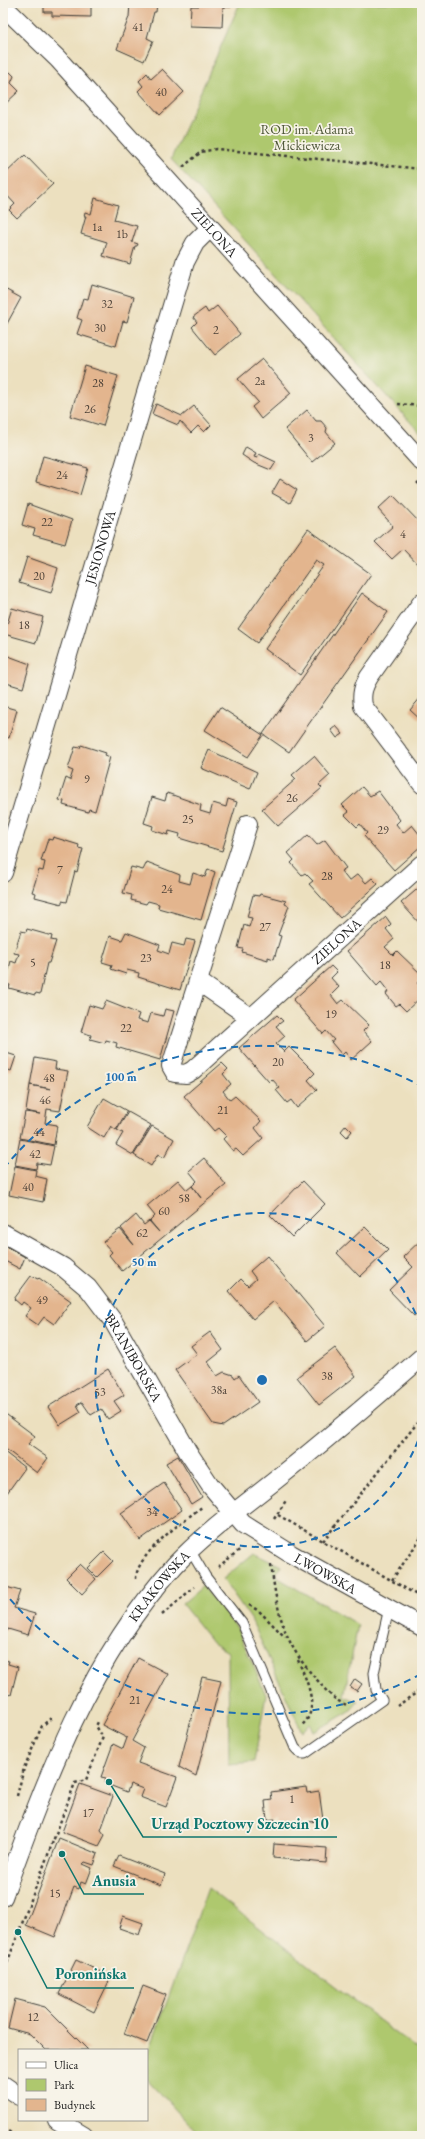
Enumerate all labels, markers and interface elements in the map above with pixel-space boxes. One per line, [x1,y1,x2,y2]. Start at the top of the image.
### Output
house number: 41 [132,19,144,35]
house number: 40 [155,84,167,100]
park label: ROD im. Adama Mickiewicza [260,120,354,154]
street label: ZIELONA [188,204,242,261]
house number: 1a [92,219,102,235]
house number: 1b [116,226,128,242]
house number: 32 [101,296,113,312]
house number: 30 [94,320,106,336]
house number: 2 [213,322,219,338]
house number: 2a [255,373,265,389]
house number: 28 [92,375,104,391]
house number: 26 [84,401,96,417]
house number: 3 [308,430,314,446]
house number: 24 [56,467,68,483]
street label: JESIONOWA [80,508,120,587]
house number: 22 [41,514,53,530]
house number: 4 [400,526,406,542]
house number: 20 [33,568,45,584]
house number: 18 [18,617,30,633]
house number: 9 [84,771,90,787]
house number: 26 [286,790,298,806]
house number: 25 [182,811,194,827]
house number: 29 [377,822,389,838]
house number: 7 [57,862,63,878]
house number: 28 [321,868,333,884]
house number: 24 [161,881,173,897]
street label: ZIELONA [308,914,365,968]
house number: 27 [259,919,271,935]
house number: 23 [140,950,152,966]
house number: 5 [30,954,36,970]
house number: 18 [379,957,391,973]
house number: 19 [325,1006,337,1022]
house number: 22 [120,1020,132,1036]
house number: 20 [272,1054,284,1070]
text: 100 m [105,1069,137,1085]
house number: 48 [43,1070,55,1086]
house number: 46 [39,1092,51,1108]
house number: 21 [217,1102,229,1118]
house number: 44 [33,1124,45,1140]
house number: 42 [29,1146,41,1162]
house number: 40 [22,1179,34,1195]
house number: 58 [178,1190,190,1206]
house number: 60 [158,1203,170,1219]
house number: 62 [136,1225,148,1241]
text: 50 m [131,1254,157,1270]
house number: 49 [36,1292,48,1308]
street label: BRANIBORSKA [101,1310,166,1405]
house number: 38 [321,1368,333,1384]
centre of rings [255,1373,269,1387]
house number: 38a [211,1382,227,1398]
house number: 53 [94,1384,106,1400]
house number: 34 [146,1504,158,1520]
street label: KRAKOWSKA [124,1546,194,1625]
street label: LWOWSKA [291,1549,360,1598]
house number: 21 [129,1692,141,1708]
house number: 1 [289,1791,295,1807]
house number: 17 [82,1805,94,1821]
callout: Urząd Pocztowy Szczecin 10 [143,1810,337,1837]
text: Urząd Pocztowy Szczecin 10 [151,1814,329,1833]
callout: Anusia [84,1867,144,1894]
text: Anusia [91,1871,136,1890]
house number: 15 [49,1885,61,1901]
callout: Poronińska [47,1961,134,1988]
text: Poronińska [55,1964,127,1983]
house number: 12 [27,2009,39,2025]
legend [18,2049,148,2121]
text: Ulica [54,2057,78,2073]
text: Park [54,2077,75,2093]
text: Budynek [54,2097,96,2113]

